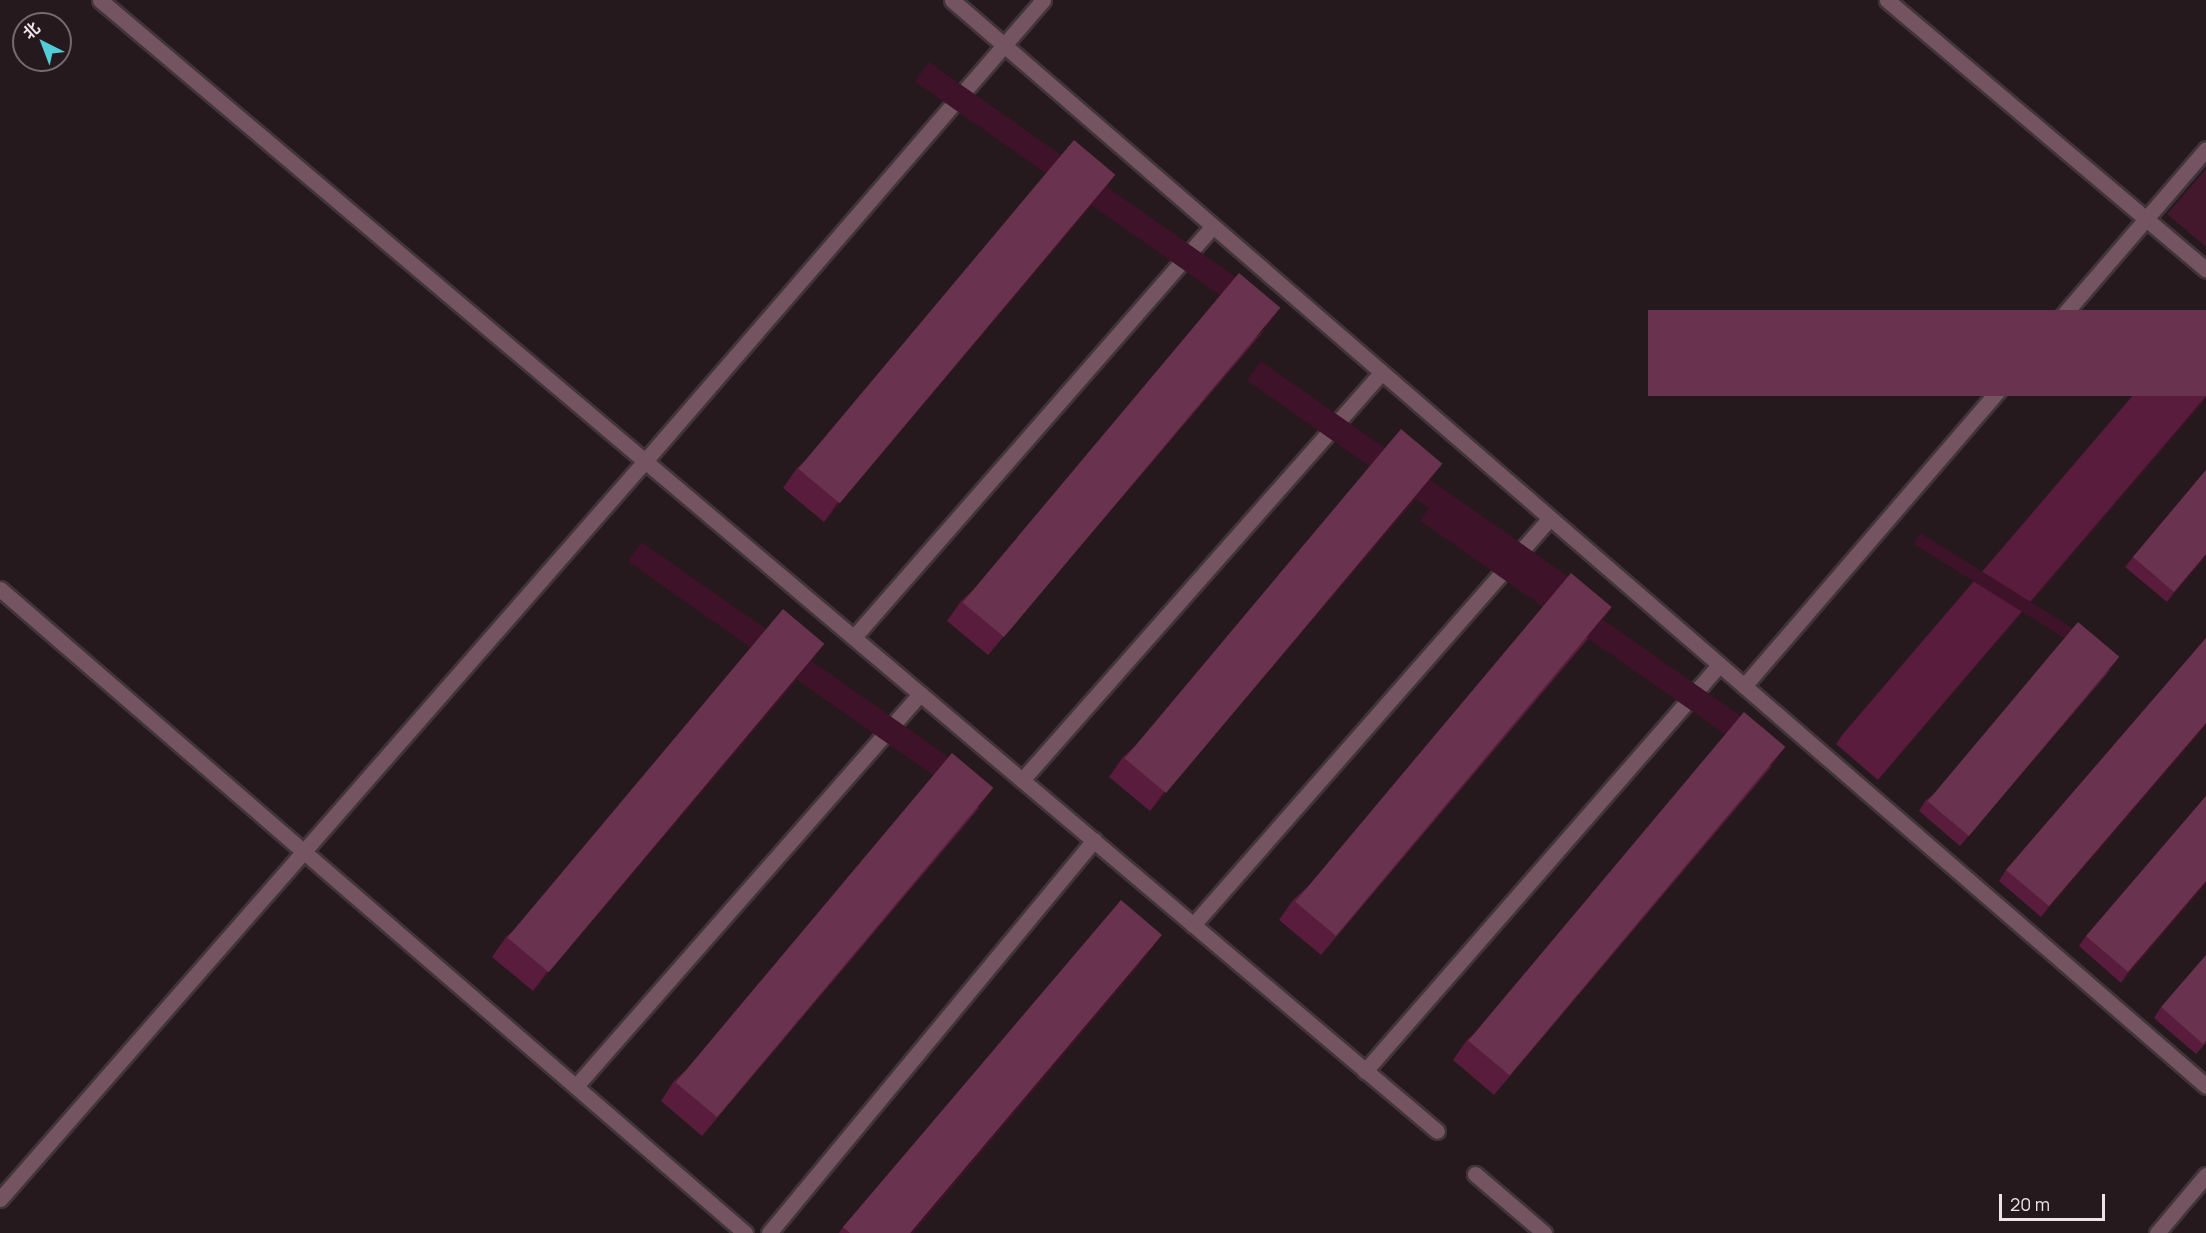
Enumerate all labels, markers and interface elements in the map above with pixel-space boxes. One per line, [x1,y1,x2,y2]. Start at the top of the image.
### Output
north arrow [12,12,72,72]
text: 北 [18,17,45,44]
scale bar [2002,1182,2108,1220]
text: 20 m [2010,1192,2050,1216]

